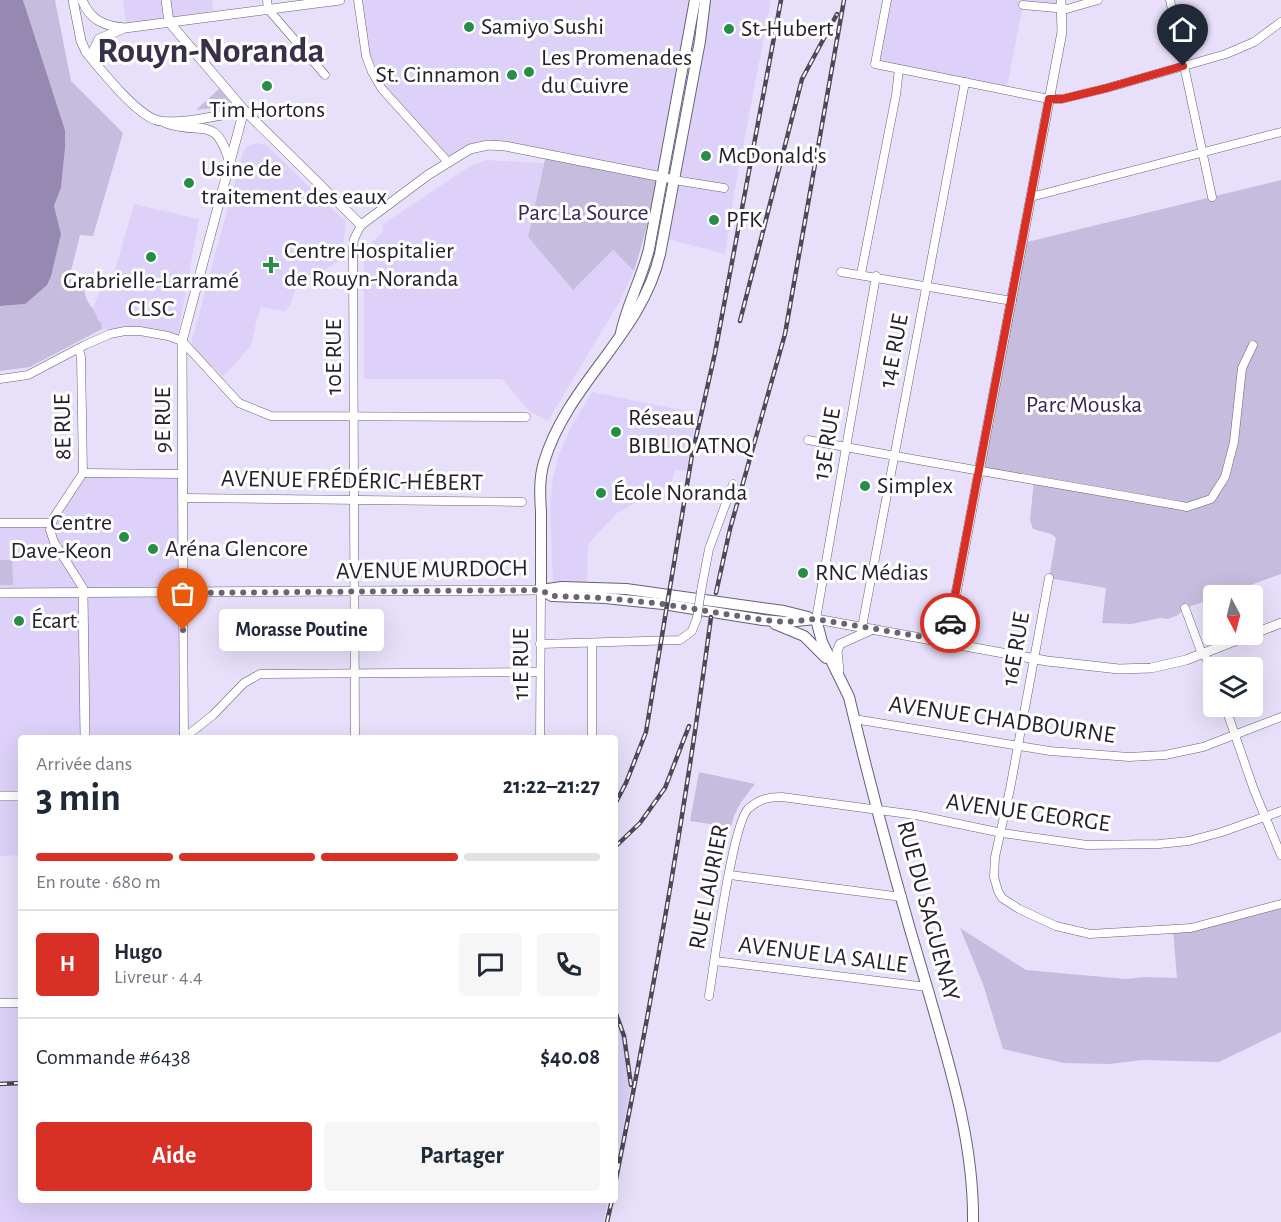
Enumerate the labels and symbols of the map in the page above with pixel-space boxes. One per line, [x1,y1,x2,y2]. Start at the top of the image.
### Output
pin [1157,4,1208,66]
place label: Samiyo Sushi [481,15,604,39]
place label: St-Hubert [741,17,834,41]
marker: Samiyo Sushi [462,20,476,34]
marker: St-Hubert [722,22,736,36]
district label: Rouyn-Noranda [97,33,325,69]
place label: Les Promenades du Cuivre [541,46,692,98]
place label: St. Cinnamon [376,63,500,87]
marker: Les Promenades du Cuivre [522,65,536,79]
marker: St. Cinnamon [505,68,519,82]
marker: Tim Hortons [260,79,274,93]
place label: Tim Hortons [209,98,325,122]
place label: McDonald's [718,144,827,168]
marker: McDonald's [699,149,713,163]
place label: Usine de traitement des eaux [201,157,387,209]
marker: Usine de traitement des eaux [182,176,196,190]
park label: Parc La Source [517,201,649,225]
place label: PFK [726,208,763,232]
marker: PFK [707,213,721,227]
place label: Centre Hospitalier de Rouyn-Noranda [284,239,459,291]
marker: Grabrielle-Larramé CLSC [144,250,158,264]
marker: Centre Hospitalier de Rouyn-Noranda [262,256,280,274]
place label: Grabrielle-Larramé CLSC [63,269,239,321]
street label: 14E RUE [875,312,913,390]
street label: 10E RUE [322,319,346,395]
street label: 9E RUE [151,386,175,453]
street label: 8E RUE [50,393,76,460]
park label: Parc Mouska [1026,393,1142,417]
street label: 13E RUE [809,405,845,482]
place label: Réseau BIBLIO ATNQ [628,406,754,458]
marker: Réseau BIBLIO ATNQ [609,425,623,439]
street label: AVENUE FRÉDÉRIC-HÉBERT [221,465,484,495]
place label: Simplex [877,474,954,498]
place label: École Noranda [613,479,748,505]
marker: Simplex [858,479,872,493]
marker: École Noranda [594,486,608,500]
place label: Centre Dave-Keon [11,511,112,563]
marker: Centre Dave-Keon [117,530,131,544]
place label: Aréna Glencore [165,537,308,561]
marker: Aréna Glencore [146,542,160,556]
street label: AVENUE MURDOCH [336,556,528,584]
place label: RNC Médias [815,561,928,585]
marker: RNC Médias [796,566,810,580]
pin [157,568,208,630]
north arrow [1203,585,1263,645]
courier [920,593,980,653]
place label: Écart [31,607,78,633]
callout: Morasse Poutine [219,609,384,651]
street label: 16E RUE [998,610,1034,688]
marker: Écart [12,614,26,628]
street label: 11E RUE [509,628,533,700]
street label: AVENUE CHADBOURNE [887,692,1117,748]
street label: AVENUE GEORGE [945,790,1112,836]
street label: RUE DU SAGUENAY [892,818,964,1004]
street label: RUE LAURIER [685,823,733,951]
street label: AVENUE LA SALLE [737,933,909,977]

